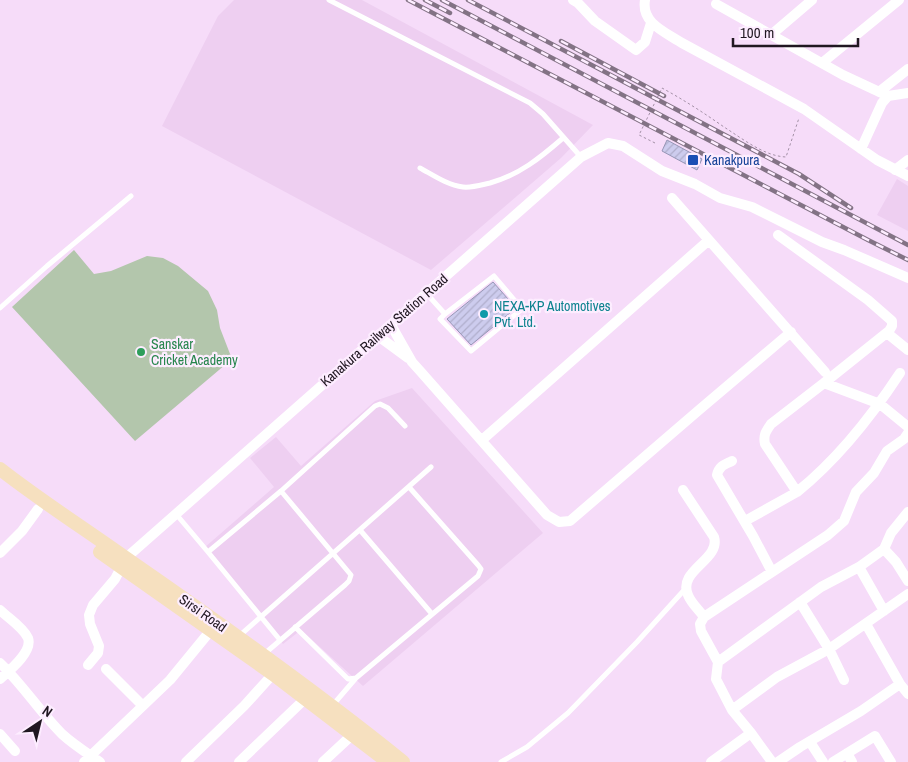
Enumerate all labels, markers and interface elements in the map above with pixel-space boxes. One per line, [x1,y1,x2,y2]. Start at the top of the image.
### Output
scale bar [733,15,858,47]
text: 100 m [740,22,774,43]
place label: Kanakpura [704,151,760,169]
marker: Kanakpura [686,153,700,167]
street label: Kanakura Railway Station Road [316,270,452,390]
place label: NEXA-KP Automotives Pvt. Ltd. [494,297,611,331]
marker: NEXA-KP Automotives Pvt. Ltd. [478,308,490,320]
place label: Sanskar Cricket Academy [151,335,238,369]
marker: Sanskar Cricket Academy [135,346,147,358]
street label: Sirsi Road [176,590,230,636]
north arrow [15,697,65,747]
text: N [39,702,56,721]

